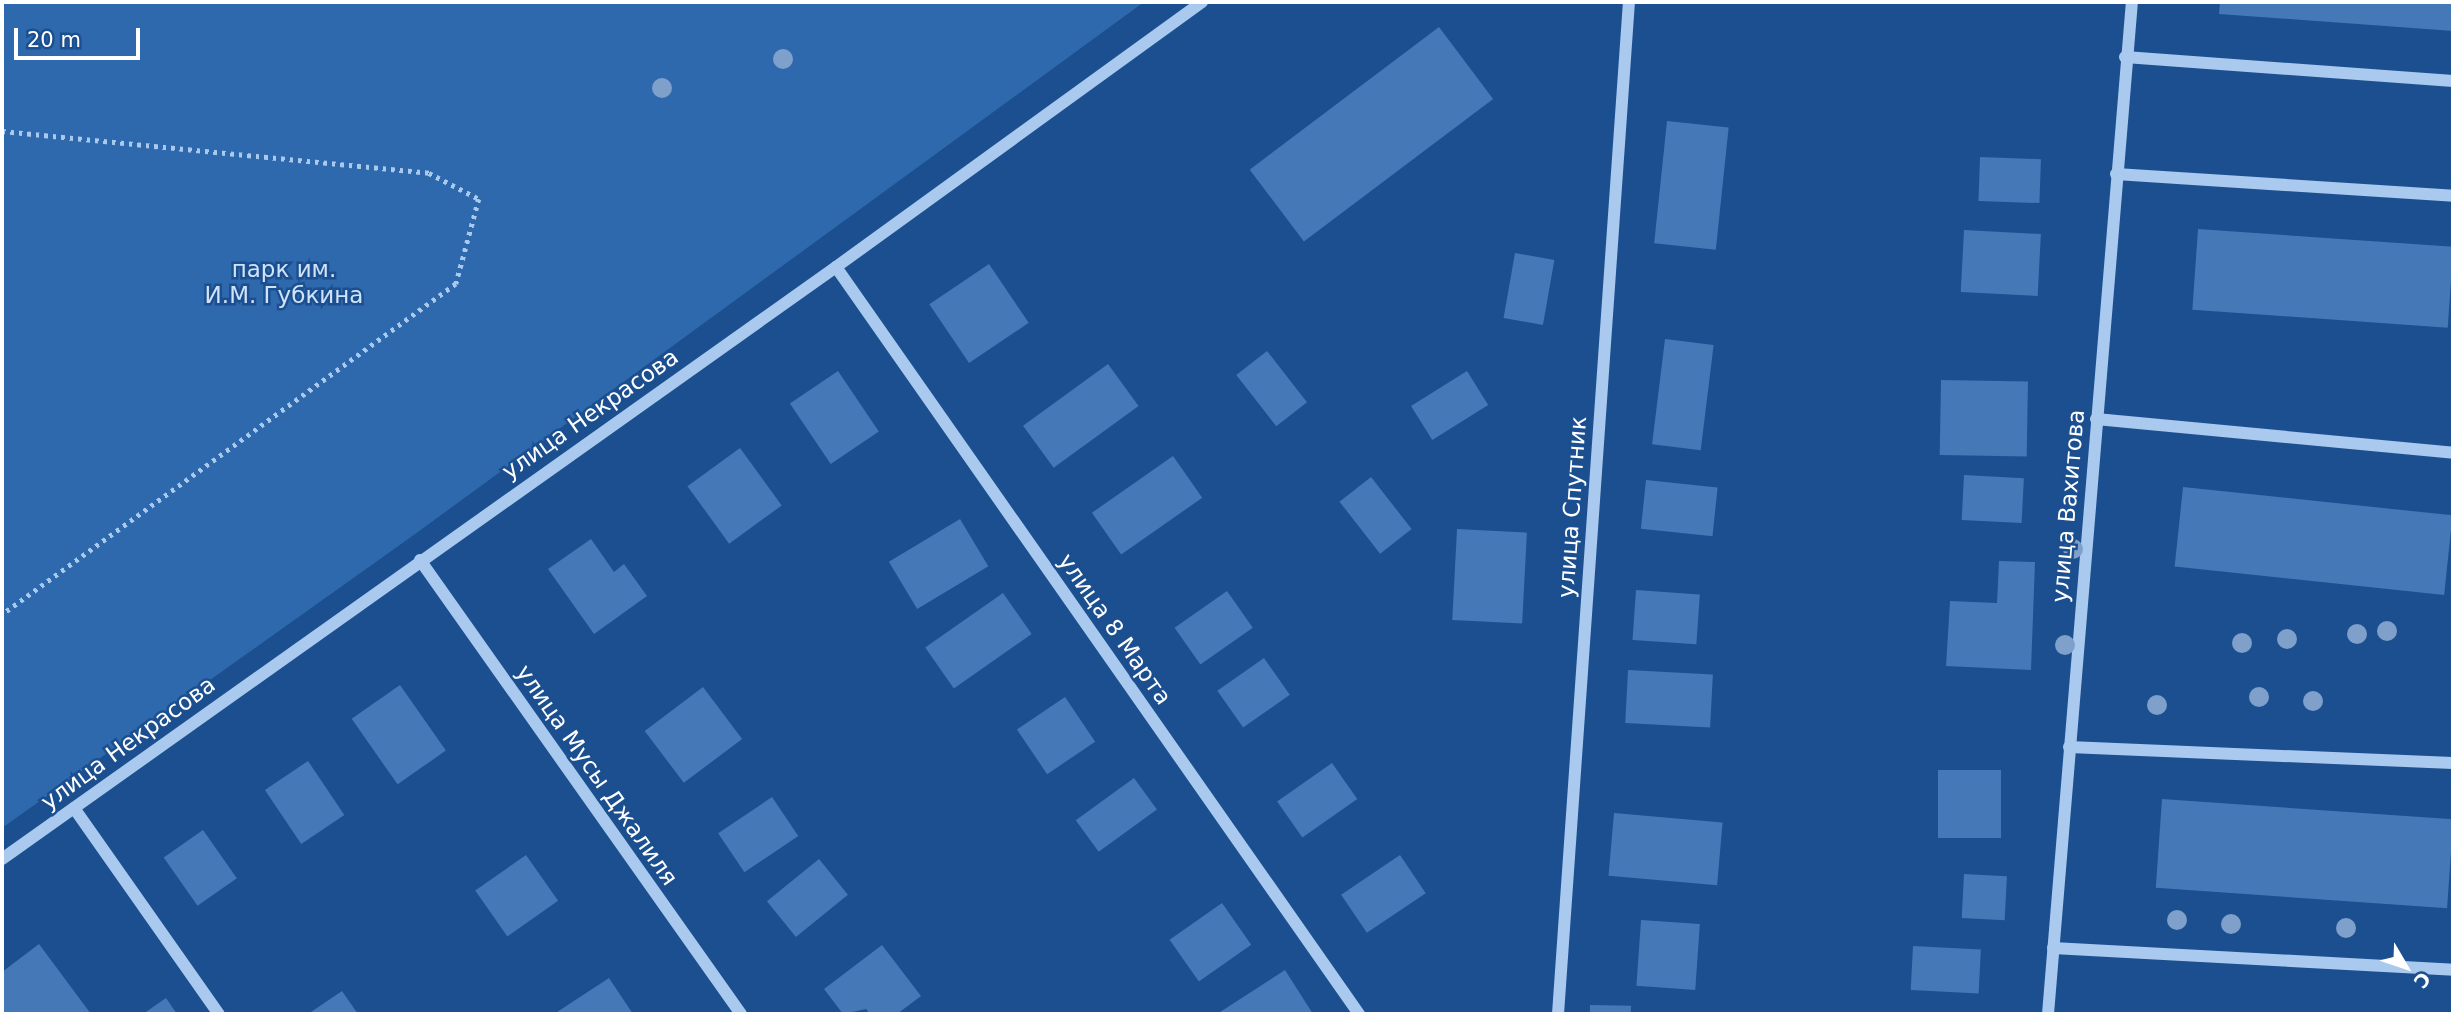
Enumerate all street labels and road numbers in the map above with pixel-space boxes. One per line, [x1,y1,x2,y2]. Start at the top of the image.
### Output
street label: улица Некрасова [497,343,683,485]
street label: улица Вахитова [2046,408,2090,604]
street label: улица Спутник [1552,415,1592,599]
street label: улица 8 Марта [1053,548,1177,710]
street label: улица Мусы Джалиля [510,659,684,891]
street label: улица Некрасова [35,670,221,816]

